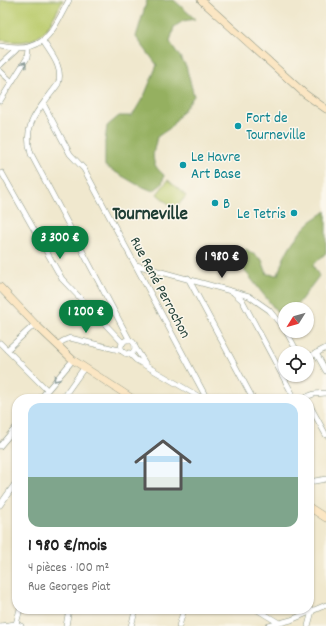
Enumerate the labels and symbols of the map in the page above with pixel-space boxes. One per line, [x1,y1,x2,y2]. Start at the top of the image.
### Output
one-way arrow [19,61,26,68]
place label: Fort de Tourneville [246,108,306,147]
marker: Fort de Tourneville [233,121,243,131]
place label: Le Havre Art Base [191,147,241,186]
marker: Le Havre Art Base [178,160,188,170]
place label: B [223,194,230,216]
marker: B [210,198,220,208]
district label: Tourneville [112,202,188,229]
place label: Le Tetris [237,204,286,226]
marker: Le Tetris [289,208,299,218]
pin: 3 300 € [23,226,97,260]
street label: Rue René Perrochon [123,233,195,343]
pin: 1 980 € [185,245,259,279]
pin: 1 200 € [49,300,123,334]
north arrow [278,302,314,338]
one-way arrow [54,375,61,382]

